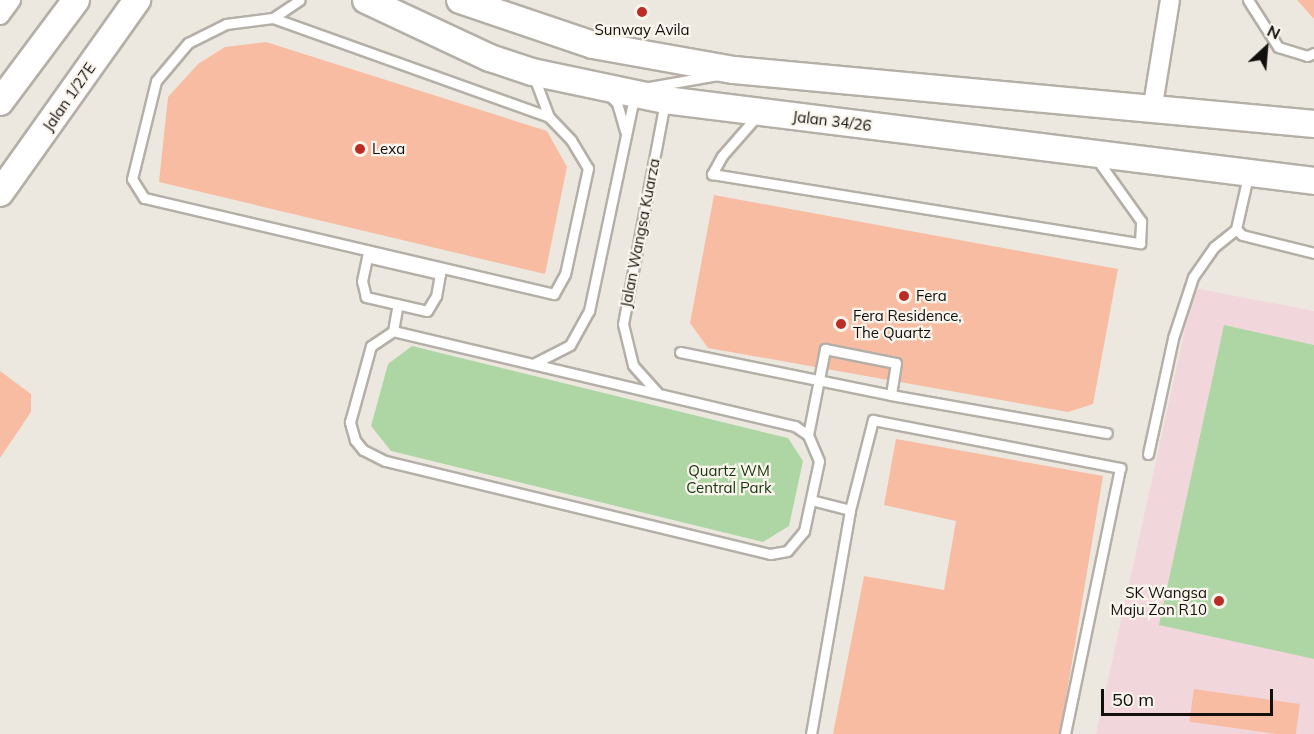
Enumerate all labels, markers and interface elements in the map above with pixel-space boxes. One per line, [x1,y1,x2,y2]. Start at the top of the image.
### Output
marker: Sunway Avila [635,5,649,19]
north arrow [1236,18,1296,78]
text: N [1264,20,1284,43]
place label: Sunway Avila [594,21,690,39]
street label: Jalan 1/27E [39,59,99,135]
street label: Jalan 34/26 [791,107,873,135]
place label: Lexa [372,140,405,158]
marker: Lexa [353,142,367,156]
street label: Jalan Wangsa Kuarza [617,157,663,309]
place label: Fera [916,287,947,305]
marker: Fera [897,289,911,303]
place label: Fera Residence, The Quartz [853,306,962,341]
marker: Fera Residence, The Quartz [834,317,848,331]
park label: Quartz WM Central Park [686,461,772,496]
place label: SK Wangsa Maju Zon R10 [1111,583,1207,618]
marker: SK Wangsa Maju Zon R10 [1212,594,1226,608]
scale bar [1104,677,1276,715]
text: 50 m [1112,688,1154,711]

